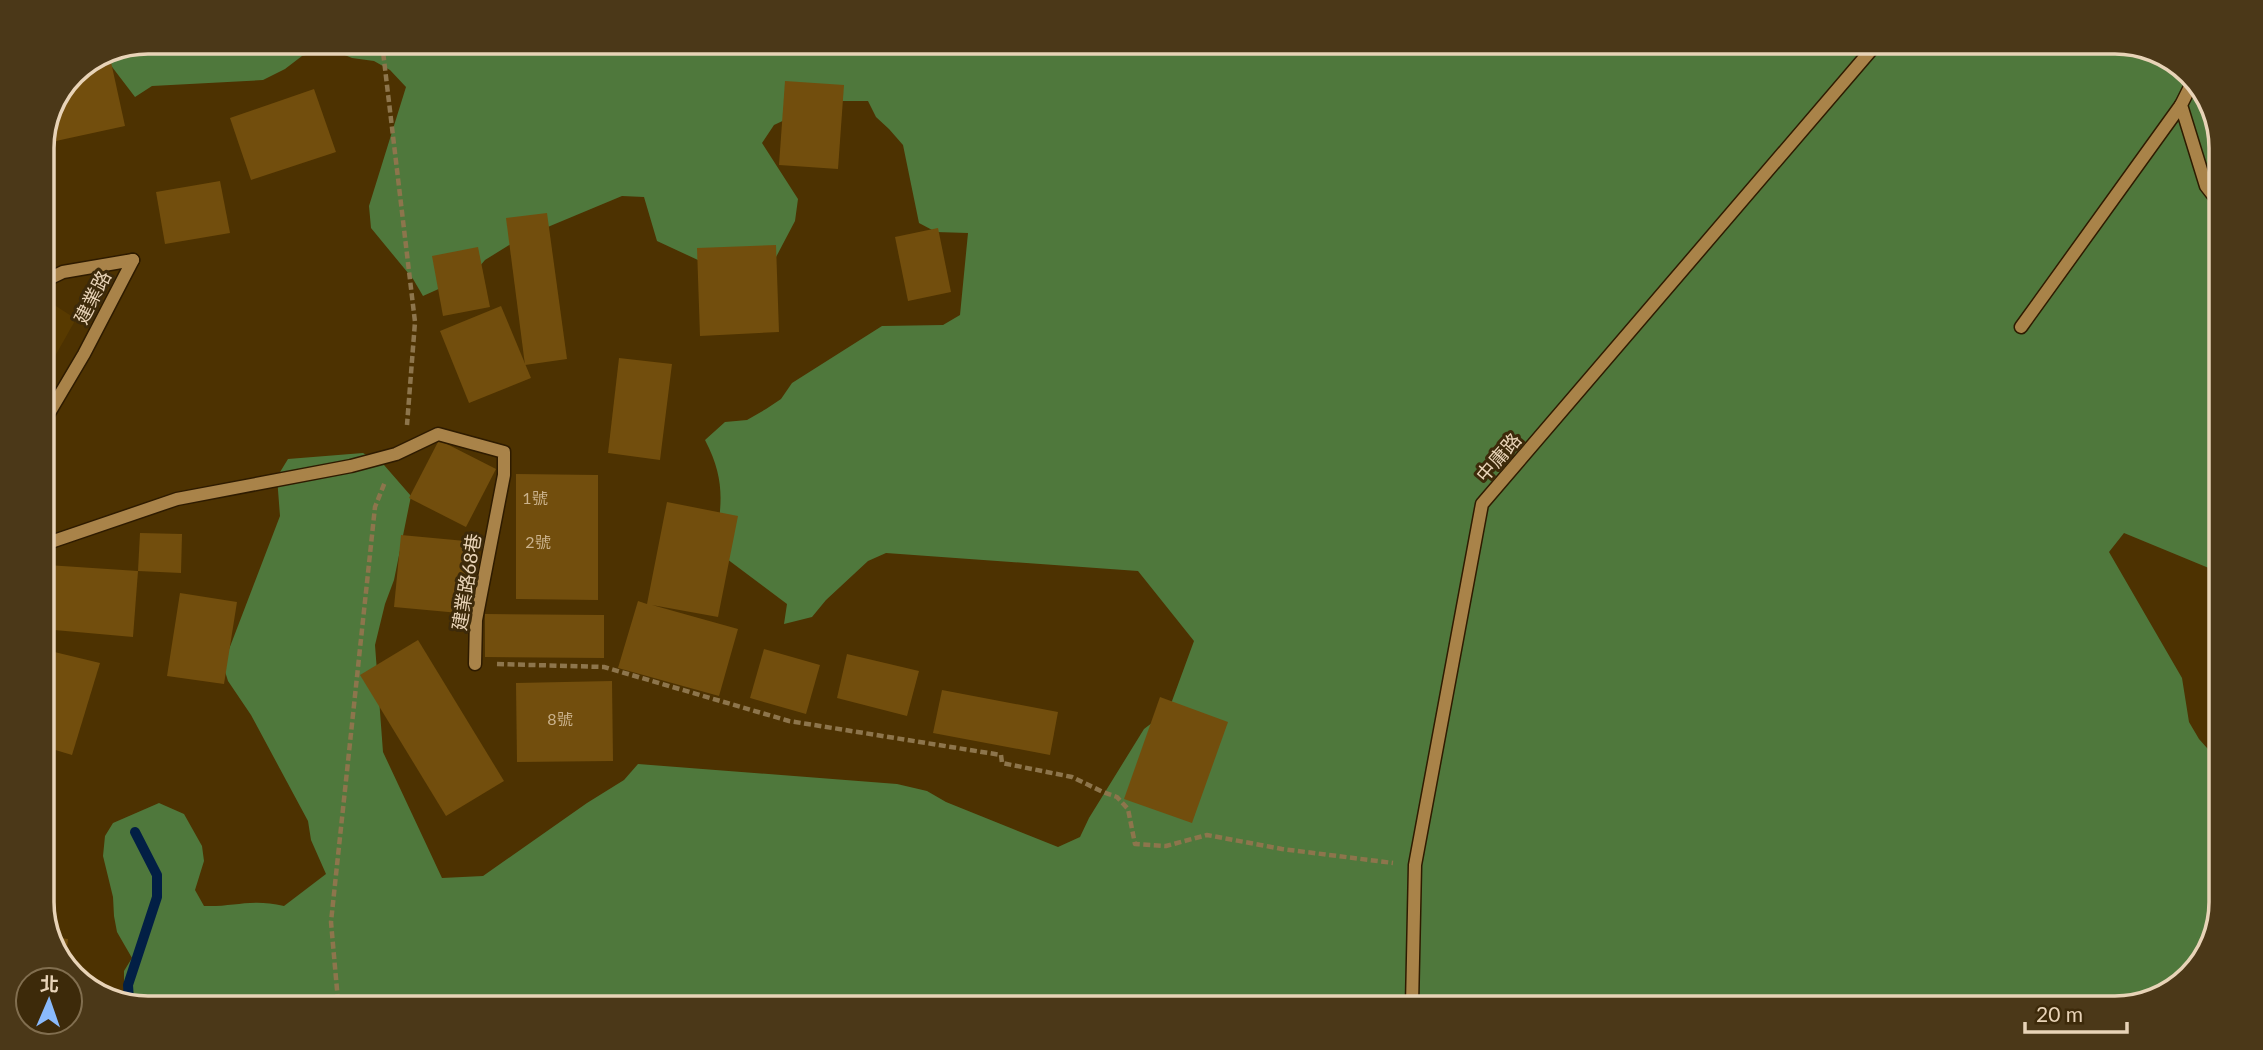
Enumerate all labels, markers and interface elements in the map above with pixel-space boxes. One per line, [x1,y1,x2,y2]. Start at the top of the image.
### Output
street label: 建業路 [69,266,115,328]
street label: 中庸路 [1471,428,1525,486]
house number: 1號 [522,488,548,507]
street label: 建業路68巷 [447,532,485,632]
house number: 2號 [525,532,551,551]
house number: 8號 [547,709,573,728]
north arrow [14,966,84,1036]
text: 北 [40,972,60,995]
scale bar [2025,990,2126,1034]
text: 20 m [2036,1001,2083,1026]

